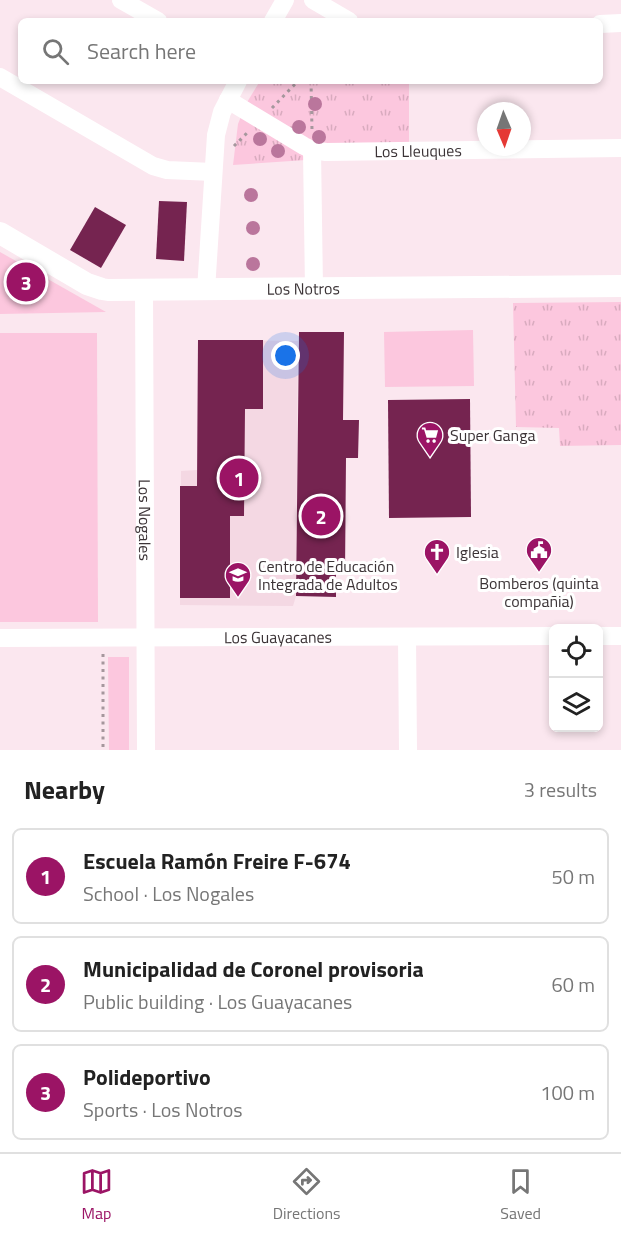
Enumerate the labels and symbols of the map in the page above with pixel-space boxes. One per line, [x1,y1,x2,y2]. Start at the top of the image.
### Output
north arrow [477,102,531,156]
street label: Los Lleuques [374,138,462,163]
pin: 3 [6,260,46,304]
street label: Los Notros [267,276,340,301]
your location [271,341,300,370]
supermarket icon: Super Ganga [415,420,445,458]
place label: Super Ganga [450,423,535,447]
pin: 1 [220,456,258,500]
street label: Los Nogales [133,479,157,561]
pin: 2 [302,494,340,538]
public building icon: Bomberos (quinta compañia) [524,535,554,573]
church icon: Iglesia [422,537,452,575]
place label: Iglesia [456,540,499,564]
place label: Centro de Educación Integrada de Adultos [258,554,398,596]
school or university icon: Centro de Educación Integrada de Adultos [223,560,253,598]
place label: Bomberos (quinta compañia) [479,571,599,613]
street label: Los Guayacanes [224,625,332,649]

